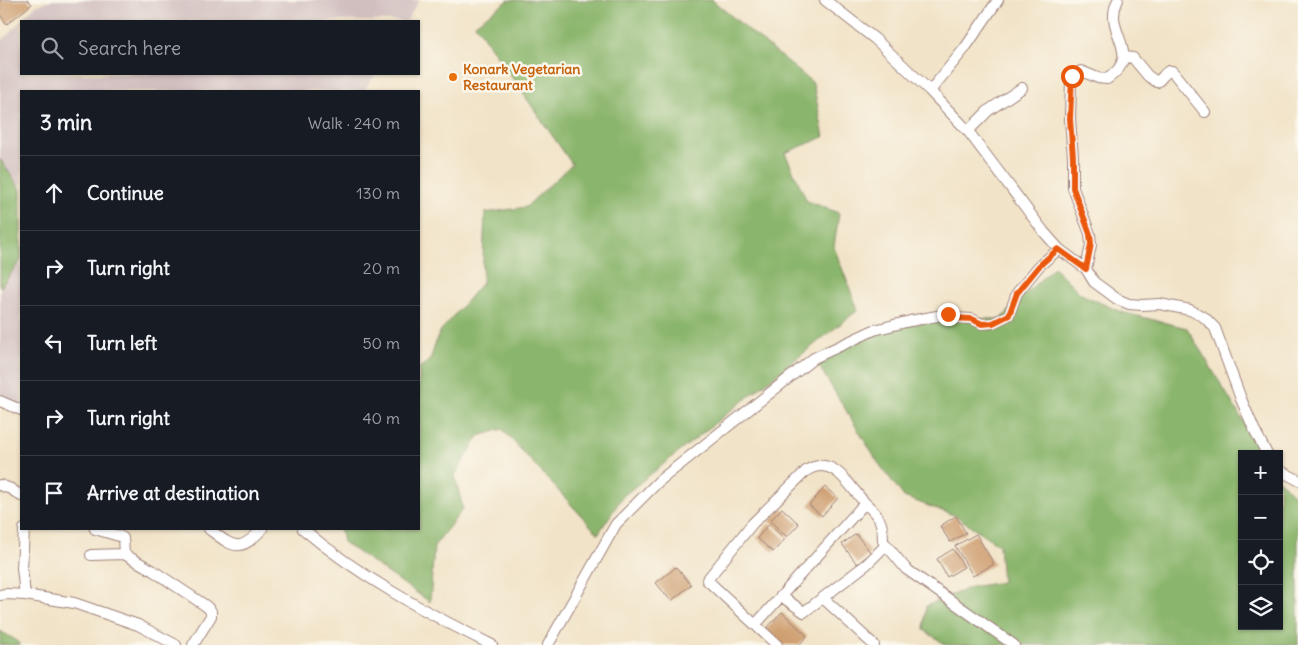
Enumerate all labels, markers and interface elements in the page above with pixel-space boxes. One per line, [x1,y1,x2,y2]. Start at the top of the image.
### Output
search box [20,20,420,75]
icon: search [38,34,66,62]
text: Search here [78,36,181,60]
place label: Konark Vegetarian Restaurant [463,60,580,94]
route start [1061,65,1084,88]
marker: Konark Vegetarian Restaurant [447,71,459,83]
text: 3 min [40,109,92,136]
text: Walk · 240 m [308,113,400,133]
icon: ahead [40,179,68,207]
text: Continue [87,181,164,205]
text: 130 m [356,183,400,203]
icon: right [40,254,68,282]
text: Turn right [87,256,170,280]
text: 20 m [363,258,400,278]
route end [937,303,960,326]
icon: left [40,329,68,357]
text: Turn left [87,331,157,355]
text: 50 m [362,333,400,353]
icon: right [40,404,68,432]
text: Turn right [87,406,170,430]
text: 40 m [362,408,400,428]
map controls [1238,450,1283,630]
button: + [1238,450,1283,495]
icon: arrive [40,479,68,507]
text: Arrive at destination [87,481,260,505]
button: − [1238,495,1283,540]
button: locate [1238,540,1283,585]
button: layers [1238,585,1283,630]

